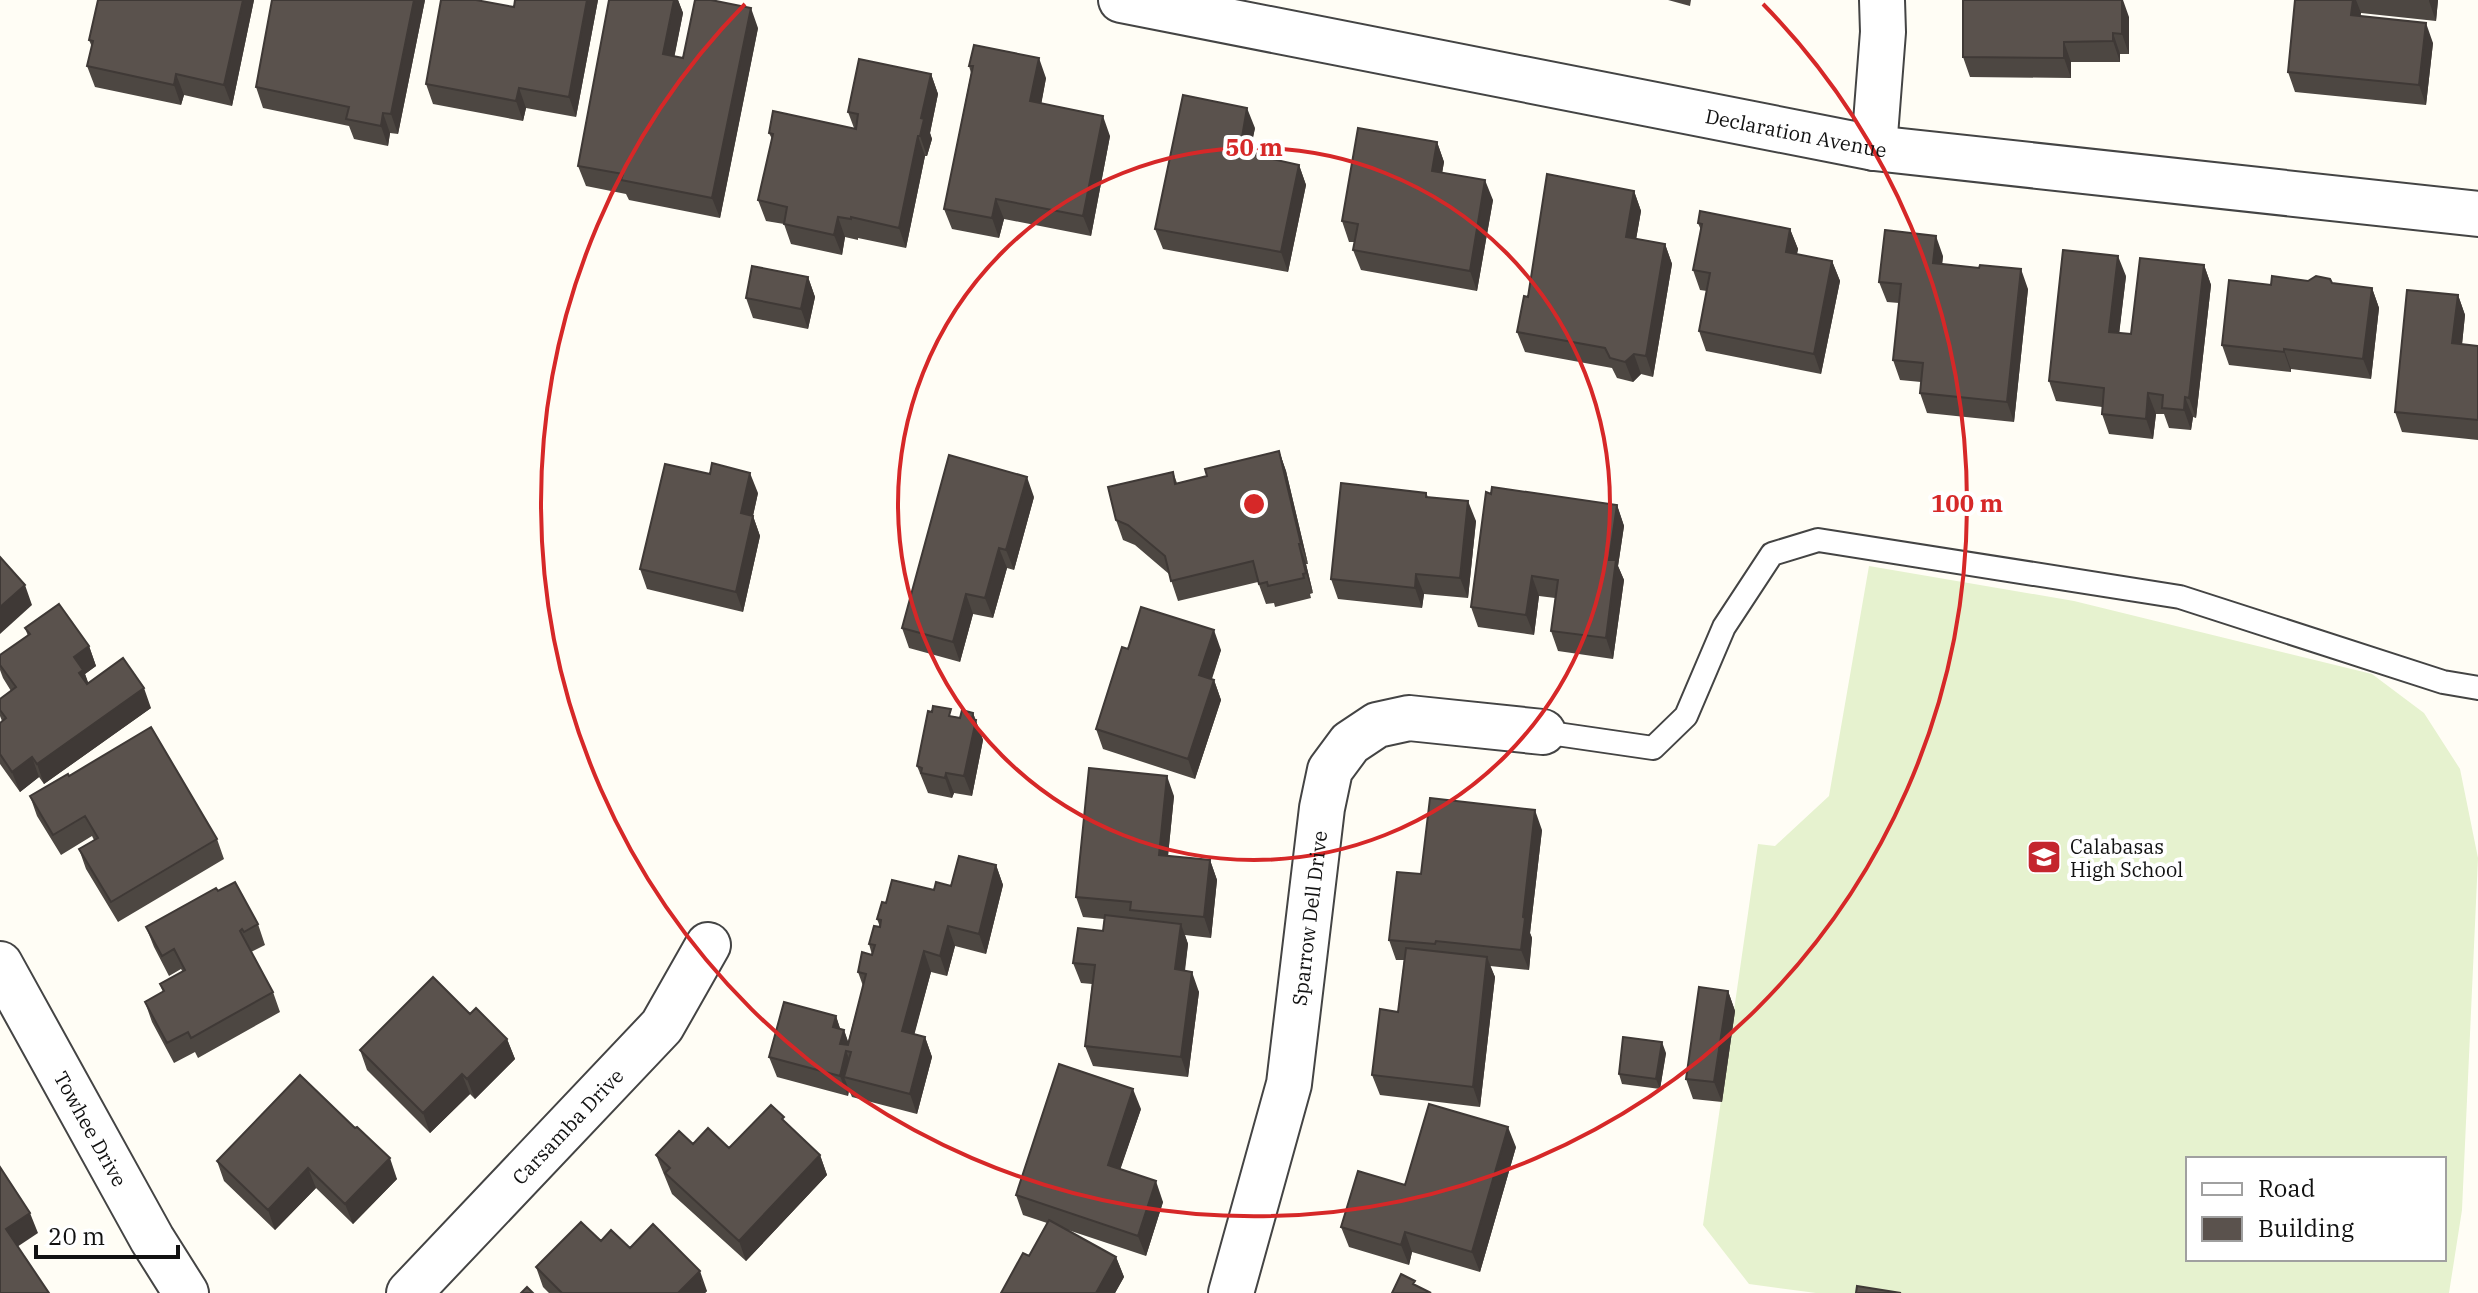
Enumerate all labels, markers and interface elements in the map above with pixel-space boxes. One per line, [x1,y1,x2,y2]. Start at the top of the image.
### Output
street label: Declaration Avenue [1703,102,1888,163]
text: 50 m [1225,131,1283,163]
text: 100 m [1931,487,2003,519]
centre of rings [1240,490,1268,518]
street label: Sparrow Dell Drive [1285,829,1333,1007]
place label: Calabasas High School [2070,833,2183,883]
school or university icon: Calabasas High School [2025,838,2063,876]
street label: Carsamba Drive [506,1062,629,1190]
street label: Towhee Drive [48,1066,134,1191]
legend [2186,1157,2446,1261]
text: Road [2258,1172,2315,1204]
scale bar [36,1209,178,1259]
text: Building [2258,1212,2354,1244]
text: 20 m [48,1220,105,1252]

